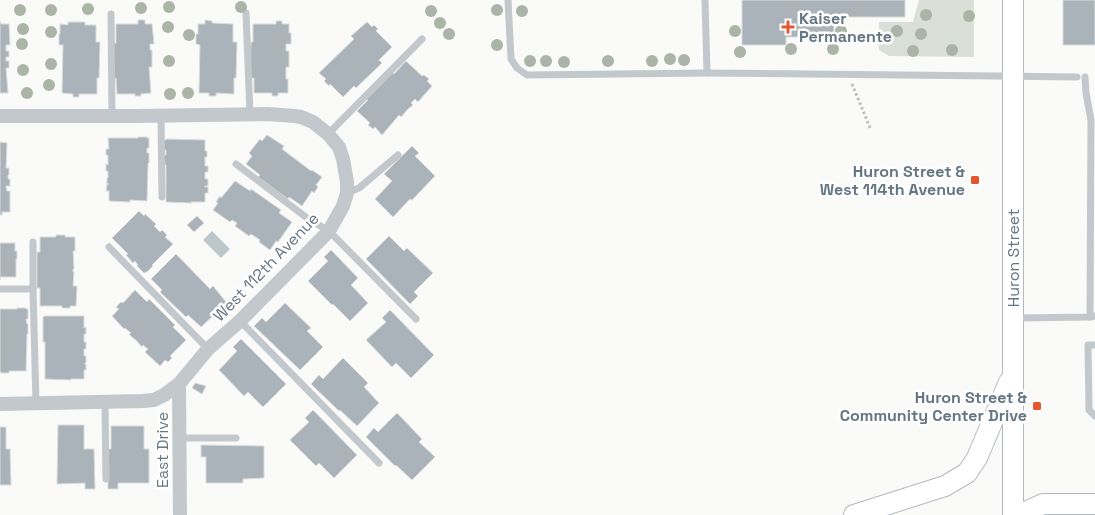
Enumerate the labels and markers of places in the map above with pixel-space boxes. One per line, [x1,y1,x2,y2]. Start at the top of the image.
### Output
place label: Kaiser Permanente [799,8,892,47]
marker: Kaiser Permanente [781,20,795,34]
place label: Huron Street & West 114th Avenue [820,161,966,200]
marker: Huron Street & West 114th Avenue [969,174,981,186]
place label: Huron Street & Community Center Drive [840,387,1028,426]
marker: Huron Street & Community Center Drive [1031,400,1043,412]

